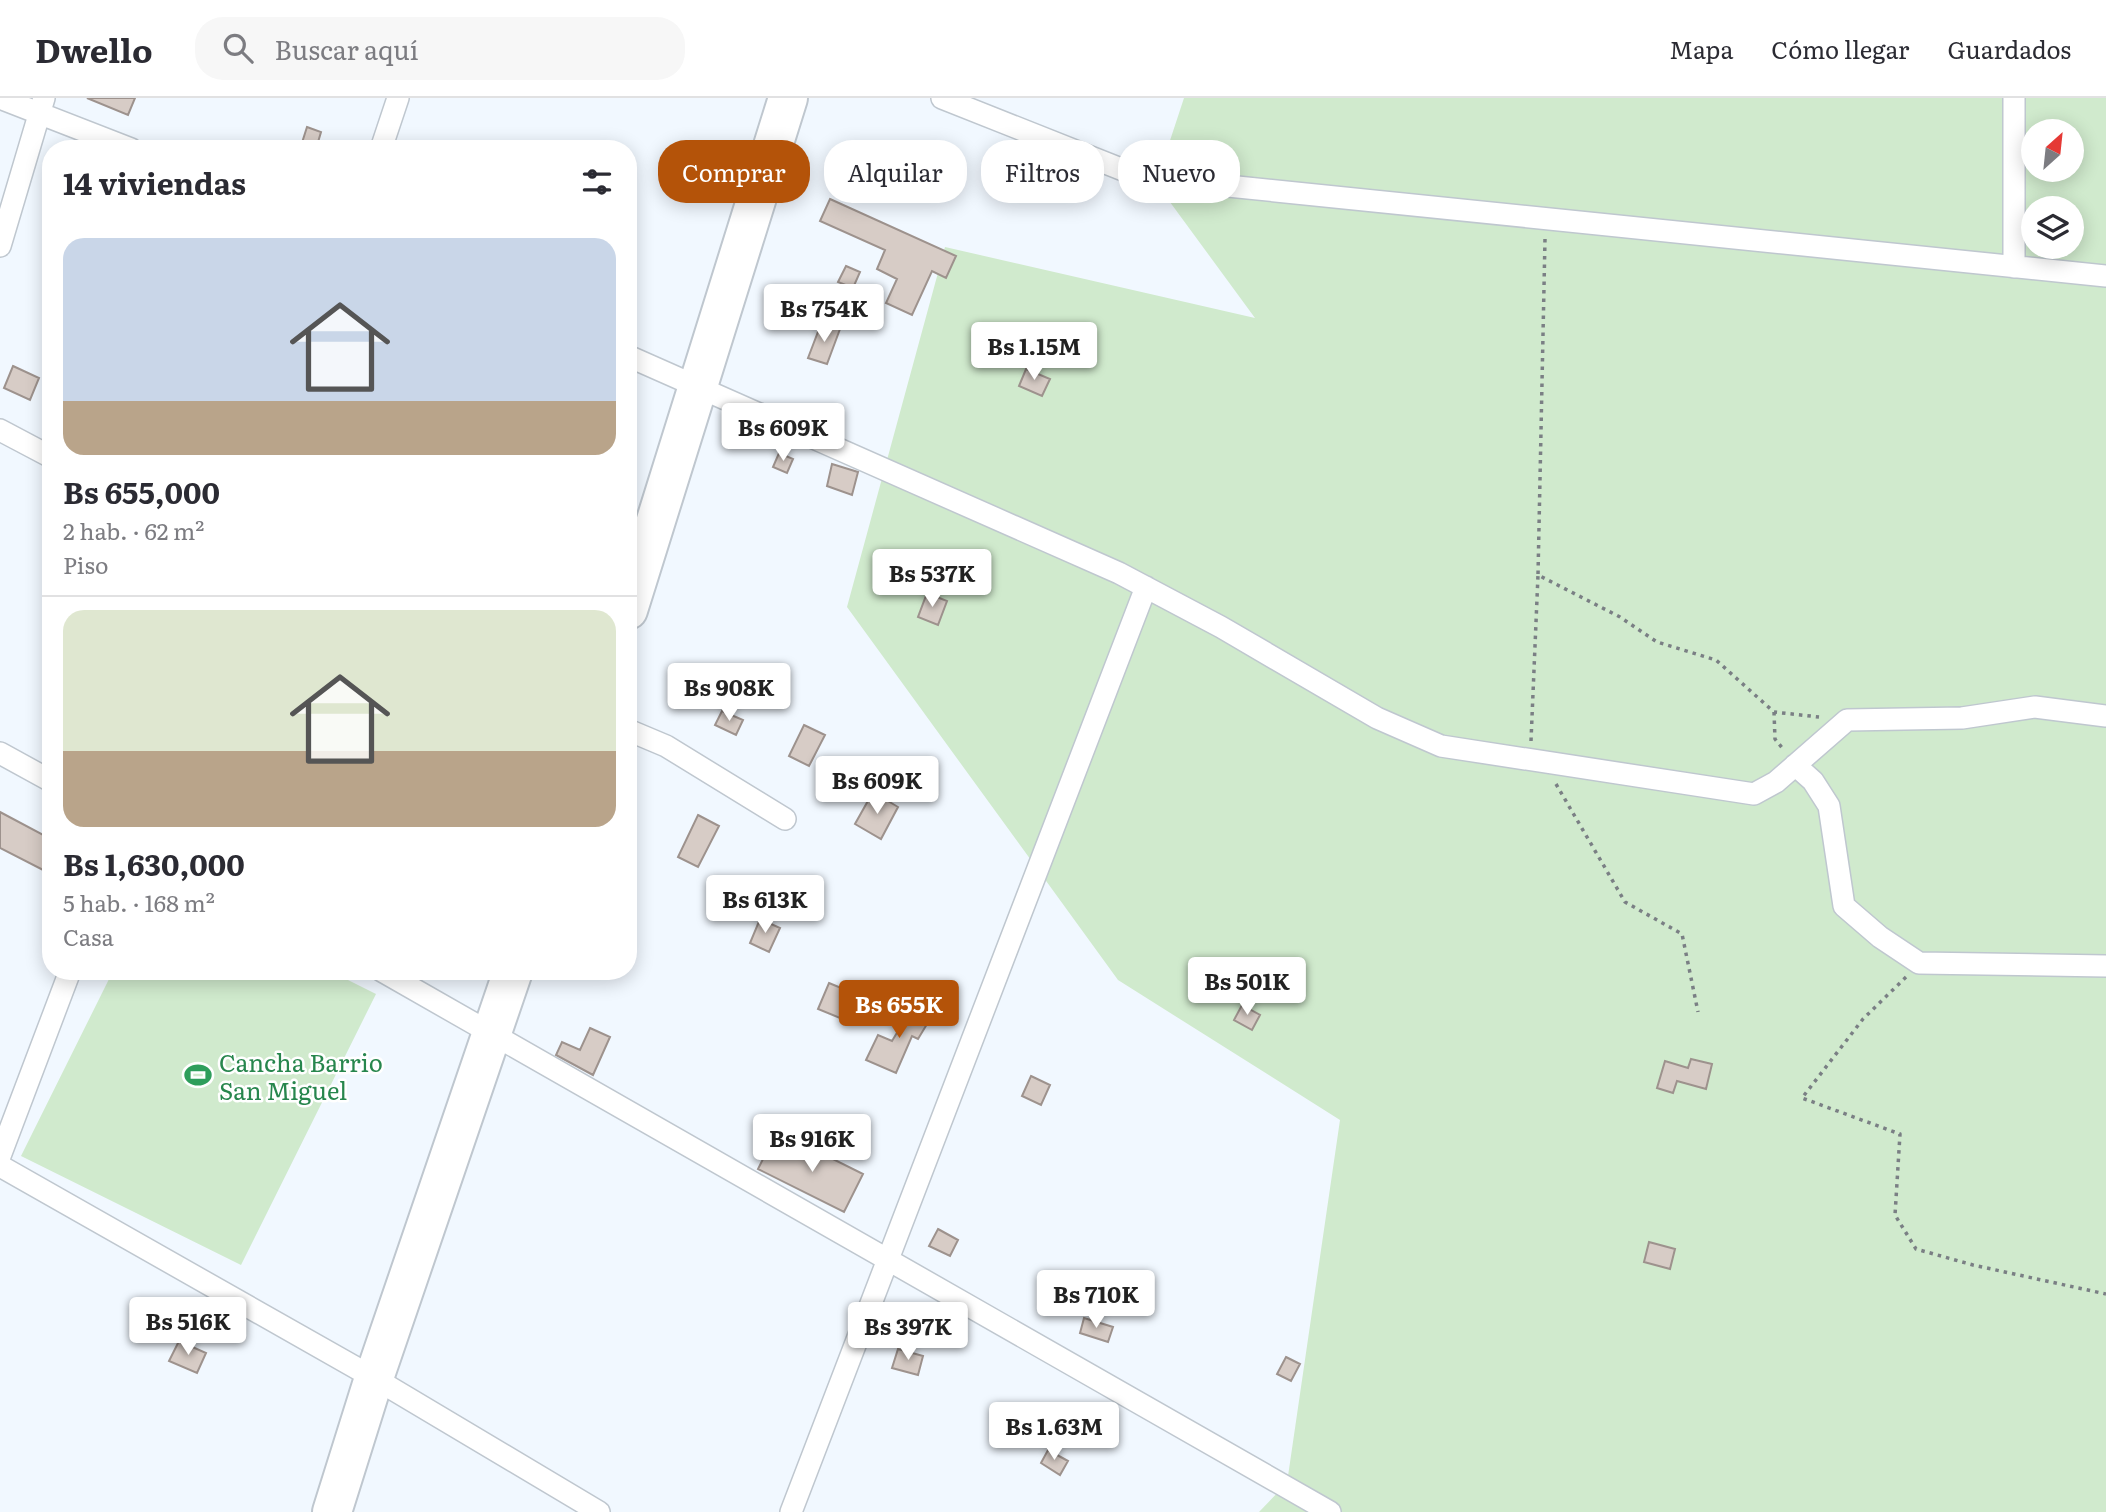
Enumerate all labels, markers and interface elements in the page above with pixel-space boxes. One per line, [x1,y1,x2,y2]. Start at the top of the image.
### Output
search box [195,17,685,80]
text: Dwello [35,24,153,73]
icon: search [219,29,257,67]
text: Buscar aquí [275,29,418,68]
text: Mapa [1669,31,1733,66]
text: Cómo llegar [1771,31,1909,66]
text: Guardados [1947,31,2071,66]
north arrow [2021,119,2084,182]
map controls [2021,119,2084,259]
chip: Comprar [658,140,810,203]
chip: Alquilar [824,140,967,203]
chip: Filtros [981,140,1104,203]
chip: Nuevo [1118,140,1240,203]
text: 14 viviendas [63,160,246,204]
icon: filters [578,163,616,201]
button: layers [2021,196,2084,259]
icon: home [277,284,403,410]
pin: Bs 754K [759,285,889,344]
text: Bs 754K [780,290,868,324]
pin: Bs 1.15M [962,322,1106,382]
text: Bs 1.15M [987,328,1081,362]
pin: Bs 609K [718,404,848,463]
text: Bs 609K [738,409,828,443]
text: Bs 655,000 [63,469,220,513]
text: 2 hab. · 62 m² [63,513,205,547]
text: Piso [63,547,108,581]
pin: Bs 537K [867,550,997,609]
text: Bs 537K [888,555,976,589]
icon: home [277,656,403,782]
pin: Bs 908K [664,664,794,723]
text: Bs 908K [684,669,774,703]
pin: Bs 609K [812,756,942,816]
text: Bs 609K [832,762,922,796]
text: Bs 1,630,000 [63,841,245,885]
pin: Bs 613K [700,876,830,935]
text: Bs 613K [722,881,808,915]
text: 5 hab. · 168 m² [63,885,215,919]
text: Casa [63,919,114,953]
pin: Bs 501K [1182,958,1312,1017]
text: Bs 501K [1204,963,1290,997]
pin: Bs 655K [834,981,964,1040]
text: Bs 655K [855,986,943,1020]
place label: Cancha Barrio San Miguel [219,1044,383,1107]
sports icon: Cancha Barrio San Miguel [183,1060,213,1090]
pin: Bs 916K [747,1114,877,1174]
text: Bs 916K [769,1120,855,1154]
pin: Bs 710K [1031,1270,1161,1330]
text: Bs 710K [1053,1276,1139,1310]
pin: Bs 516K [123,1298,253,1357]
pin: Bs 397K [843,1302,973,1362]
text: Bs 516K [145,1303,231,1337]
text: Bs 397K [864,1308,952,1342]
pin: Bs 1.63M [982,1402,1126,1462]
text: Bs 1.63M [1005,1408,1103,1442]

